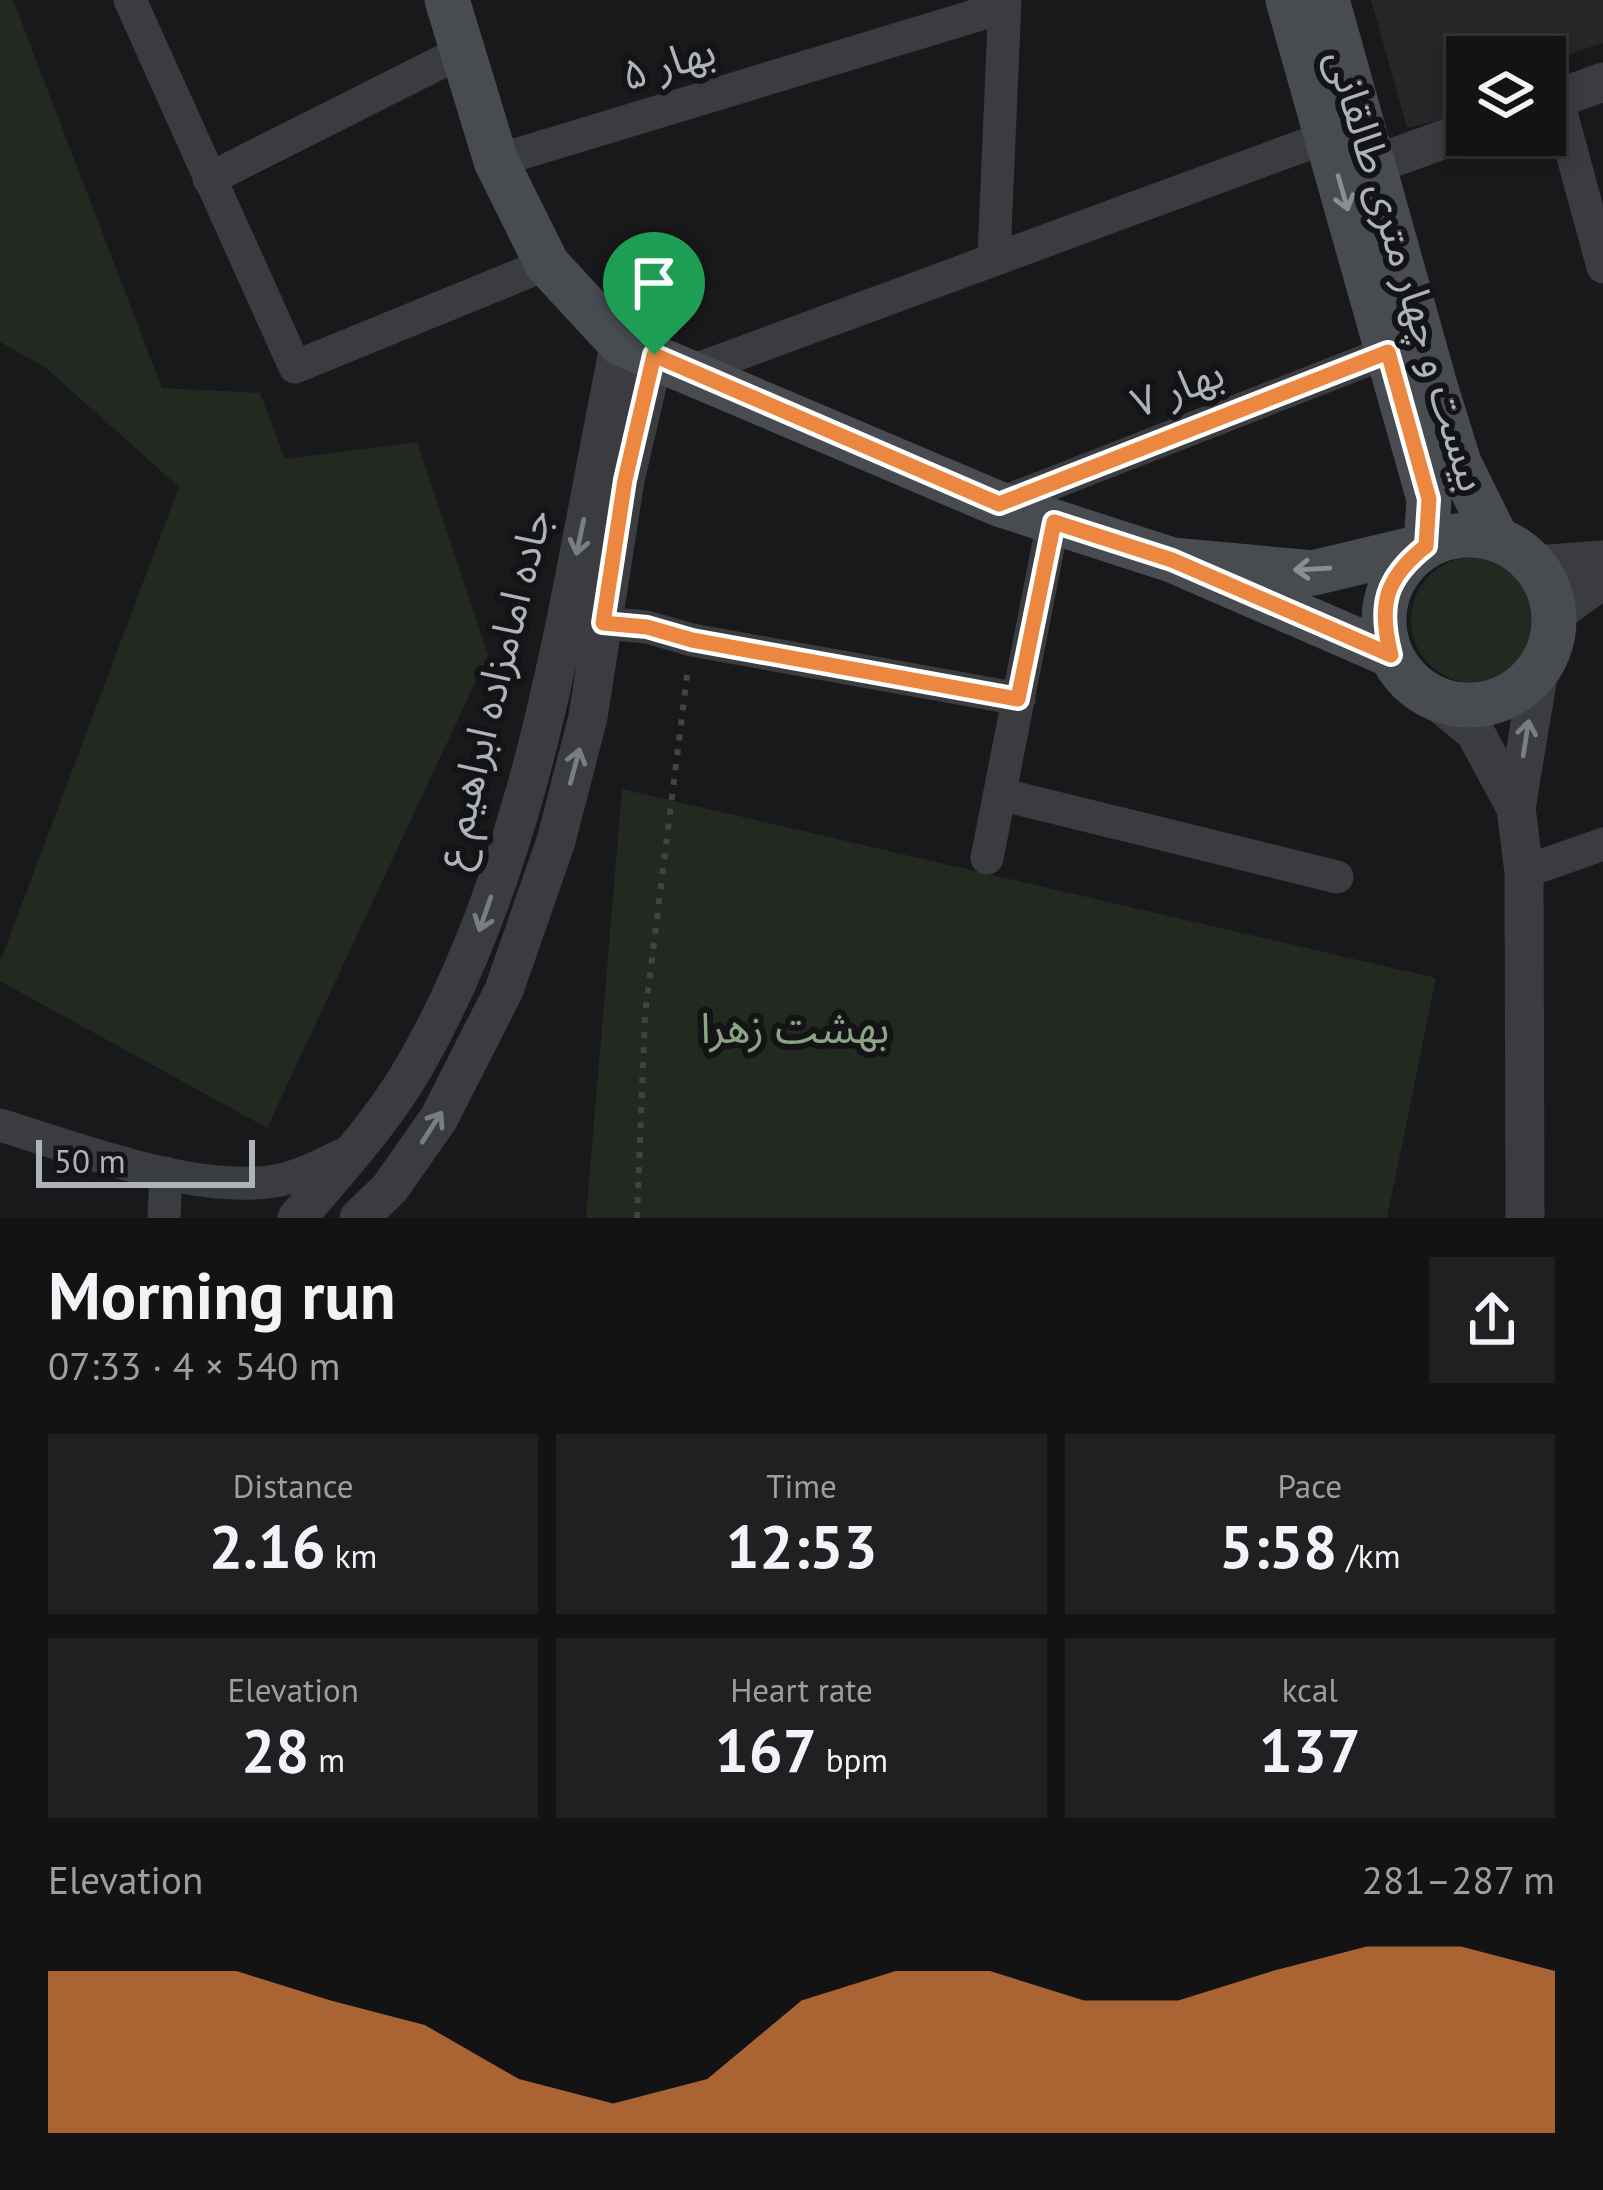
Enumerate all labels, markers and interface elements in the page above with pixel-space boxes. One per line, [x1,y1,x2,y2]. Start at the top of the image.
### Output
street label: بهار ۵ [614,22,722,102]
map controls [1446,36,1566,156]
button: layers [1446,36,1566,156]
street label: بیست و چهار متری طالقانی [1314,43,1501,498]
one-way arrow [1333,174,1355,212]
pin [603,232,705,355]
icon: arrive [621,250,687,316]
street label: بهار ۷ [1123,344,1231,430]
street label: جاده امامزاده ابراهیم ع [421,503,568,874]
one-way arrow [568,517,591,555]
one-way arrow [1293,558,1332,581]
one-way arrow [1515,720,1538,759]
one-way arrow [565,748,587,786]
one-way arrow [473,895,494,932]
park label: بهشت زهرا [701,1000,889,1055]
one-way arrow [419,1110,444,1144]
scale bar [36,1134,255,1187]
text: 50 m [54,1139,126,1182]
text: Morning run [48,1252,396,1337]
button: share [1429,1257,1555,1383]
text: 07:33 · 4 × 540 m [48,1340,340,1391]
text: Distance [233,1464,354,1507]
text: Time [766,1464,837,1507]
text: Pace [1278,1464,1342,1507]
text: 2.16 [209,1507,326,1585]
text: 12:53 [725,1507,878,1585]
text: 5:58 [1219,1507,1337,1585]
text: km [326,1534,377,1577]
text: /km [1337,1534,1400,1577]
text: Elevation [227,1668,359,1711]
text: Heart rate [730,1668,873,1711]
text: kcal [1282,1668,1338,1711]
text: 28 [241,1711,309,1789]
text: 167 [715,1711,817,1789]
text: 137 [1259,1711,1361,1789]
text: m [309,1738,345,1781]
text: bpm [817,1738,888,1781]
text: Elevation [48,1854,203,1905]
text: 281–287 m [1362,1854,1555,1905]

